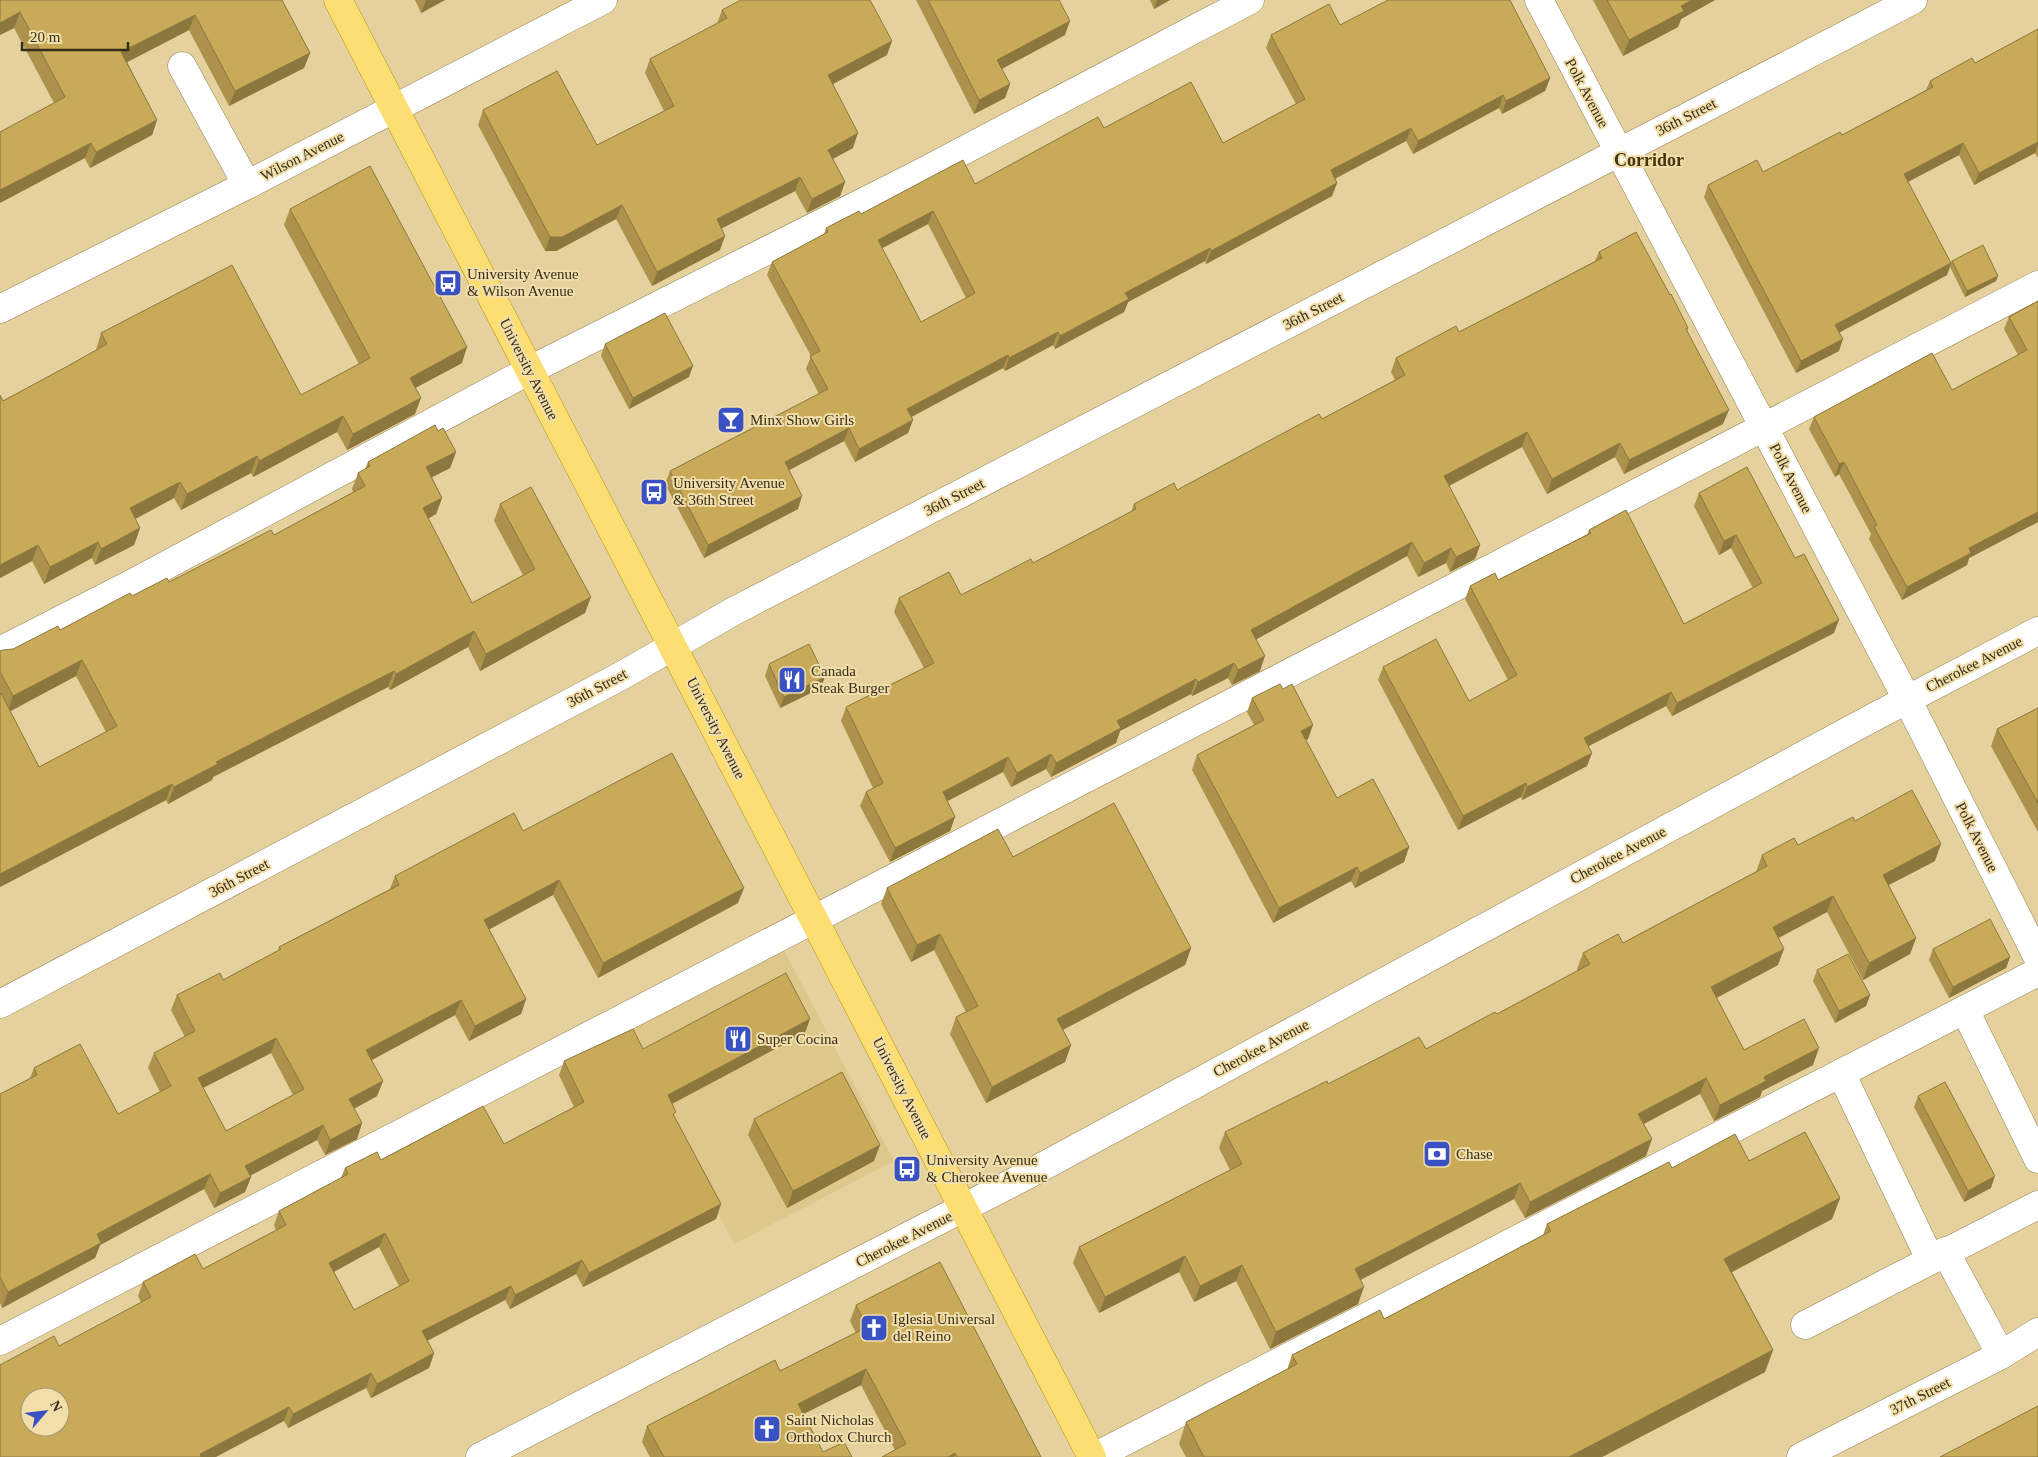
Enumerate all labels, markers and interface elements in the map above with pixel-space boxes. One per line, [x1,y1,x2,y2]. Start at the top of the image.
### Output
scale bar [22,20,129,52]
text: 20 m [30,29,61,45]
street label: Polk Avenue [1562,56,1612,131]
street label: 36th Street [1653,95,1720,139]
street label: Wilson Avenue [258,128,347,184]
district label: Corridor [1614,150,1684,170]
place label: University Avenue & Wilson Avenue [467,266,579,299]
bus stop icon: University Avenue & Wilson Avenue [433,268,463,298]
street label: 36th Street [1280,289,1347,333]
street label: University Avenue [496,316,562,423]
bar icon: Minx Show Girls [716,405,746,435]
place label: Minx Show Girls [750,412,854,428]
street label: Polk Avenue [1767,441,1816,516]
place label: University Avenue & 36th Street [673,475,785,508]
street label: 36th Street [921,475,988,519]
bus stop icon: University Avenue & 36th Street [639,477,669,507]
street label: Cherokee Avenue [1923,633,2025,695]
place label: Canada Steak Burger [811,663,889,696]
street label: 36th Street [564,665,630,710]
restaurant icon: Canada Steak Burger [777,665,807,695]
street label: University Avenue [683,675,749,782]
street label: Polk Avenue [1953,800,2002,875]
street label: Cherokee Avenue [1567,823,1669,887]
street label: 36th Street [206,855,272,900]
street label: Cherokee Avenue [1210,1016,1312,1080]
restaurant icon: Super Cocina [723,1024,753,1054]
place label: Super Cocina [757,1031,839,1047]
street label: University Avenue [869,1035,935,1142]
bank icon: Chase [1422,1139,1452,1169]
place label: Chase [1456,1146,1493,1162]
place label: University Avenue & Cherokee Avenue [926,1152,1048,1185]
bus stop icon: University Avenue & Cherokee Avenue [892,1154,922,1184]
street label: Cherokee Avenue [853,1208,955,1270]
place label: Iglesia Universal del Reino [893,1311,995,1344]
church icon: Iglesia Universal del Reino [859,1313,889,1343]
street label: 37th Street [1887,1374,1954,1418]
north arrow [20,1387,70,1437]
text: N [47,1398,65,1414]
place label: Saint Nicholas Orthodox Church [786,1412,892,1445]
church icon: Saint Nicholas Orthodox Church [752,1414,782,1444]

